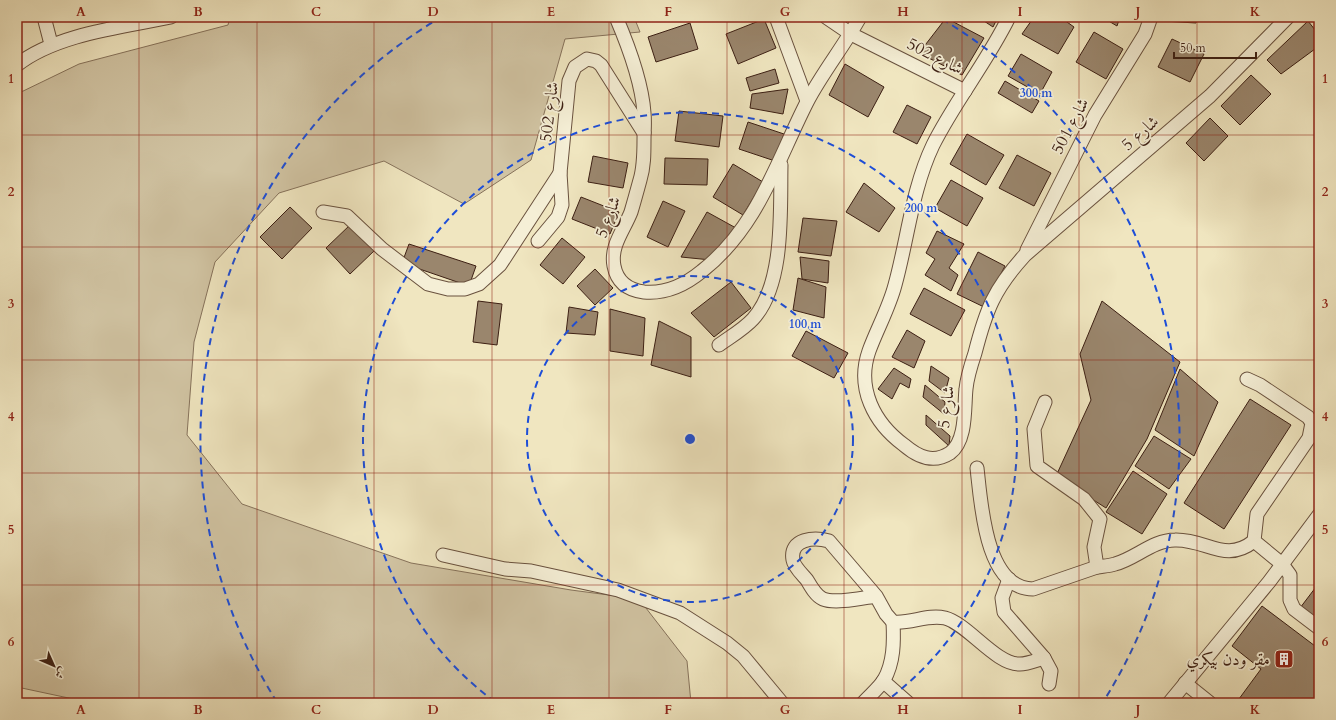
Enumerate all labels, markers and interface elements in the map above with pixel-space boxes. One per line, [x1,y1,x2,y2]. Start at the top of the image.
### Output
text: A [76,3,86,21]
text: B [193,3,203,21]
text: C [311,3,321,21]
text: D [427,3,439,21]
text: E [547,3,555,21]
text: F [664,3,672,21]
text: G [780,3,791,21]
text: H [897,3,909,21]
text: I [1017,3,1023,21]
text: J [1134,3,1141,21]
text: K [1250,3,1261,21]
street label: شارع 502 [902,32,967,82]
scale bar [1174,34,1256,60]
text: 50 m [1180,40,1207,56]
text: 1 [8,70,14,88]
text: 1 [1322,70,1328,88]
street label: شارع 502 [534,81,566,144]
text: 300 m [1020,85,1053,101]
street label: شارع 501 [1046,94,1096,159]
street label: شارع 5 [1116,110,1165,157]
text: 2 [8,183,15,201]
text: 2 [1322,183,1329,201]
street label: شارع 5 [590,193,628,242]
text: 200 m [905,200,938,216]
text: 3 [8,295,15,313]
text: 3 [1322,295,1329,313]
text: 100 m [789,316,822,332]
street label: شارع 5 [932,384,962,430]
text: 4 [8,408,15,426]
text: 4 [1322,408,1329,426]
centre of rings [683,432,697,446]
text: 5 [8,521,14,539]
text: 5 [1322,521,1328,539]
text: 6 [8,633,15,651]
text: 6 [1322,633,1329,651]
north arrow [34,646,74,686]
place label: مقر ودن بيكري [1187,648,1270,673]
building icon: مقر ودن بيكري [1273,648,1295,670]
text: ش [51,664,70,682]
text: A [76,701,86,719]
text: B [193,701,203,719]
text: C [311,701,321,719]
text: D [427,701,439,719]
text: E [547,701,555,719]
text: F [664,701,672,719]
text: G [780,701,791,719]
text: H [897,701,909,719]
text: I [1017,701,1023,719]
text: J [1134,701,1141,719]
text: K [1250,701,1261,719]

